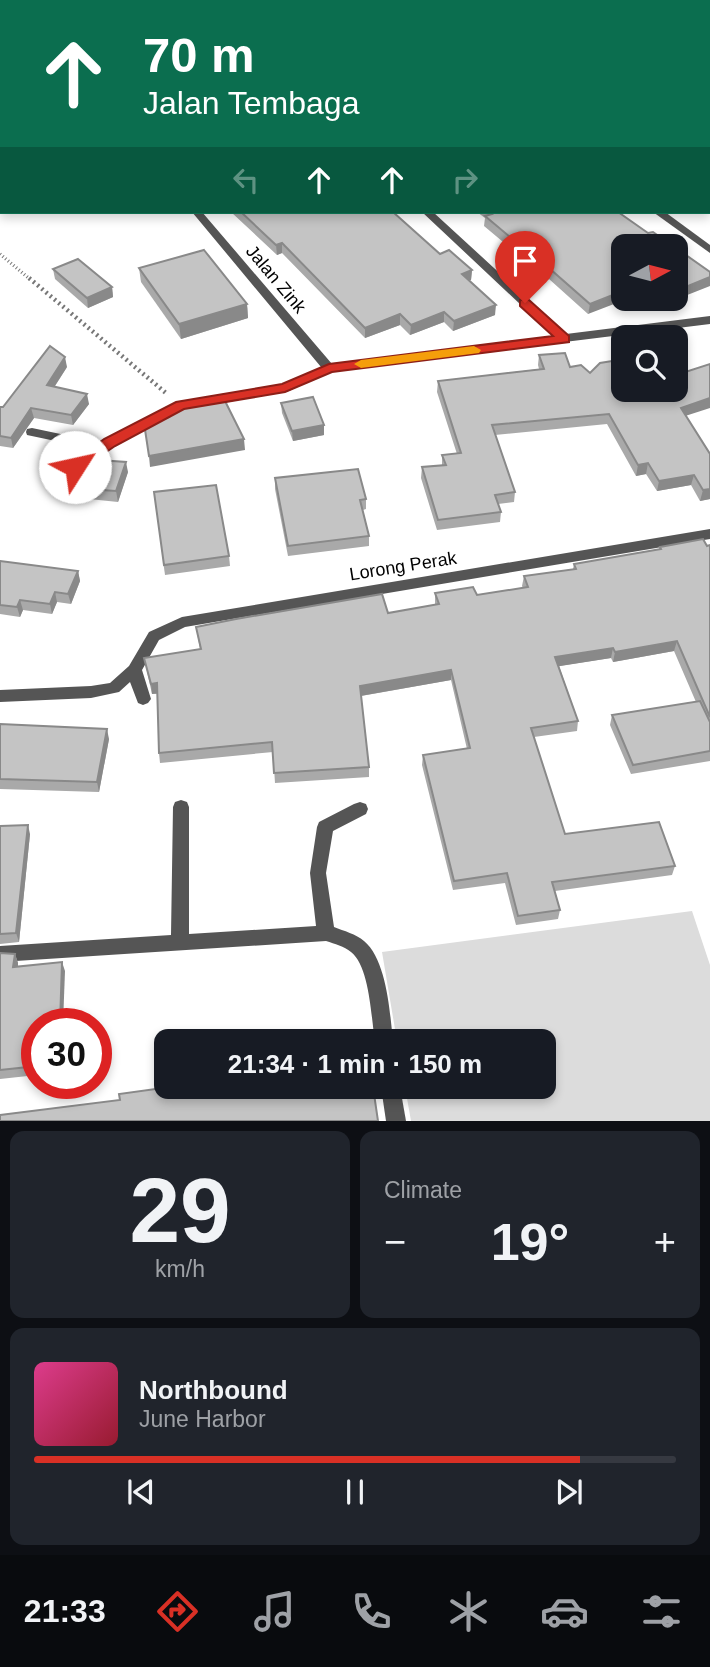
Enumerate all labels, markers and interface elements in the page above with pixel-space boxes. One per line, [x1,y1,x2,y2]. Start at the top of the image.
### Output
icon: ahead [28,28,119,119]
text: 70 m [143,28,255,82]
text: Jalan Tembaga [143,85,359,121]
icon: left [227,161,265,199]
icon: ahead [300,161,338,199]
icon: ahead [373,161,411,199]
icon: right [446,161,484,199]
pin [495,231,555,303]
north arrow [611,234,688,312]
map controls [611,234,688,402]
street label: Jalan Zink [242,241,311,318]
icon: arrive [506,242,544,280]
button: search [611,325,688,402]
position arrow [38,430,112,504]
street label: Lorong Perak [348,548,459,584]
speed limit sign: 30 [21,1008,112,1099]
text: 21:34 · 1 min · 150 m [228,1049,482,1079]
text: 29 [129,1160,231,1261]
text: Climate [384,1177,462,1203]
text: 19° [491,1213,569,1271]
text: − [384,1221,406,1263]
text: + [654,1221,676,1263]
text: km/h [155,1256,205,1282]
text: Northbound [139,1375,288,1405]
text: June Harbor [139,1406,266,1432]
icon: previous [122,1473,160,1511]
icon: pause [336,1473,374,1511]
icon: next [550,1473,588,1511]
icon: directions [153,1587,202,1636]
icon: music [250,1587,299,1636]
icon: phone [347,1587,396,1636]
icon: climate [444,1587,493,1636]
icon: car [540,1587,589,1636]
icon: filters [637,1587,686,1636]
text: 21:33 [24,1593,106,1629]

